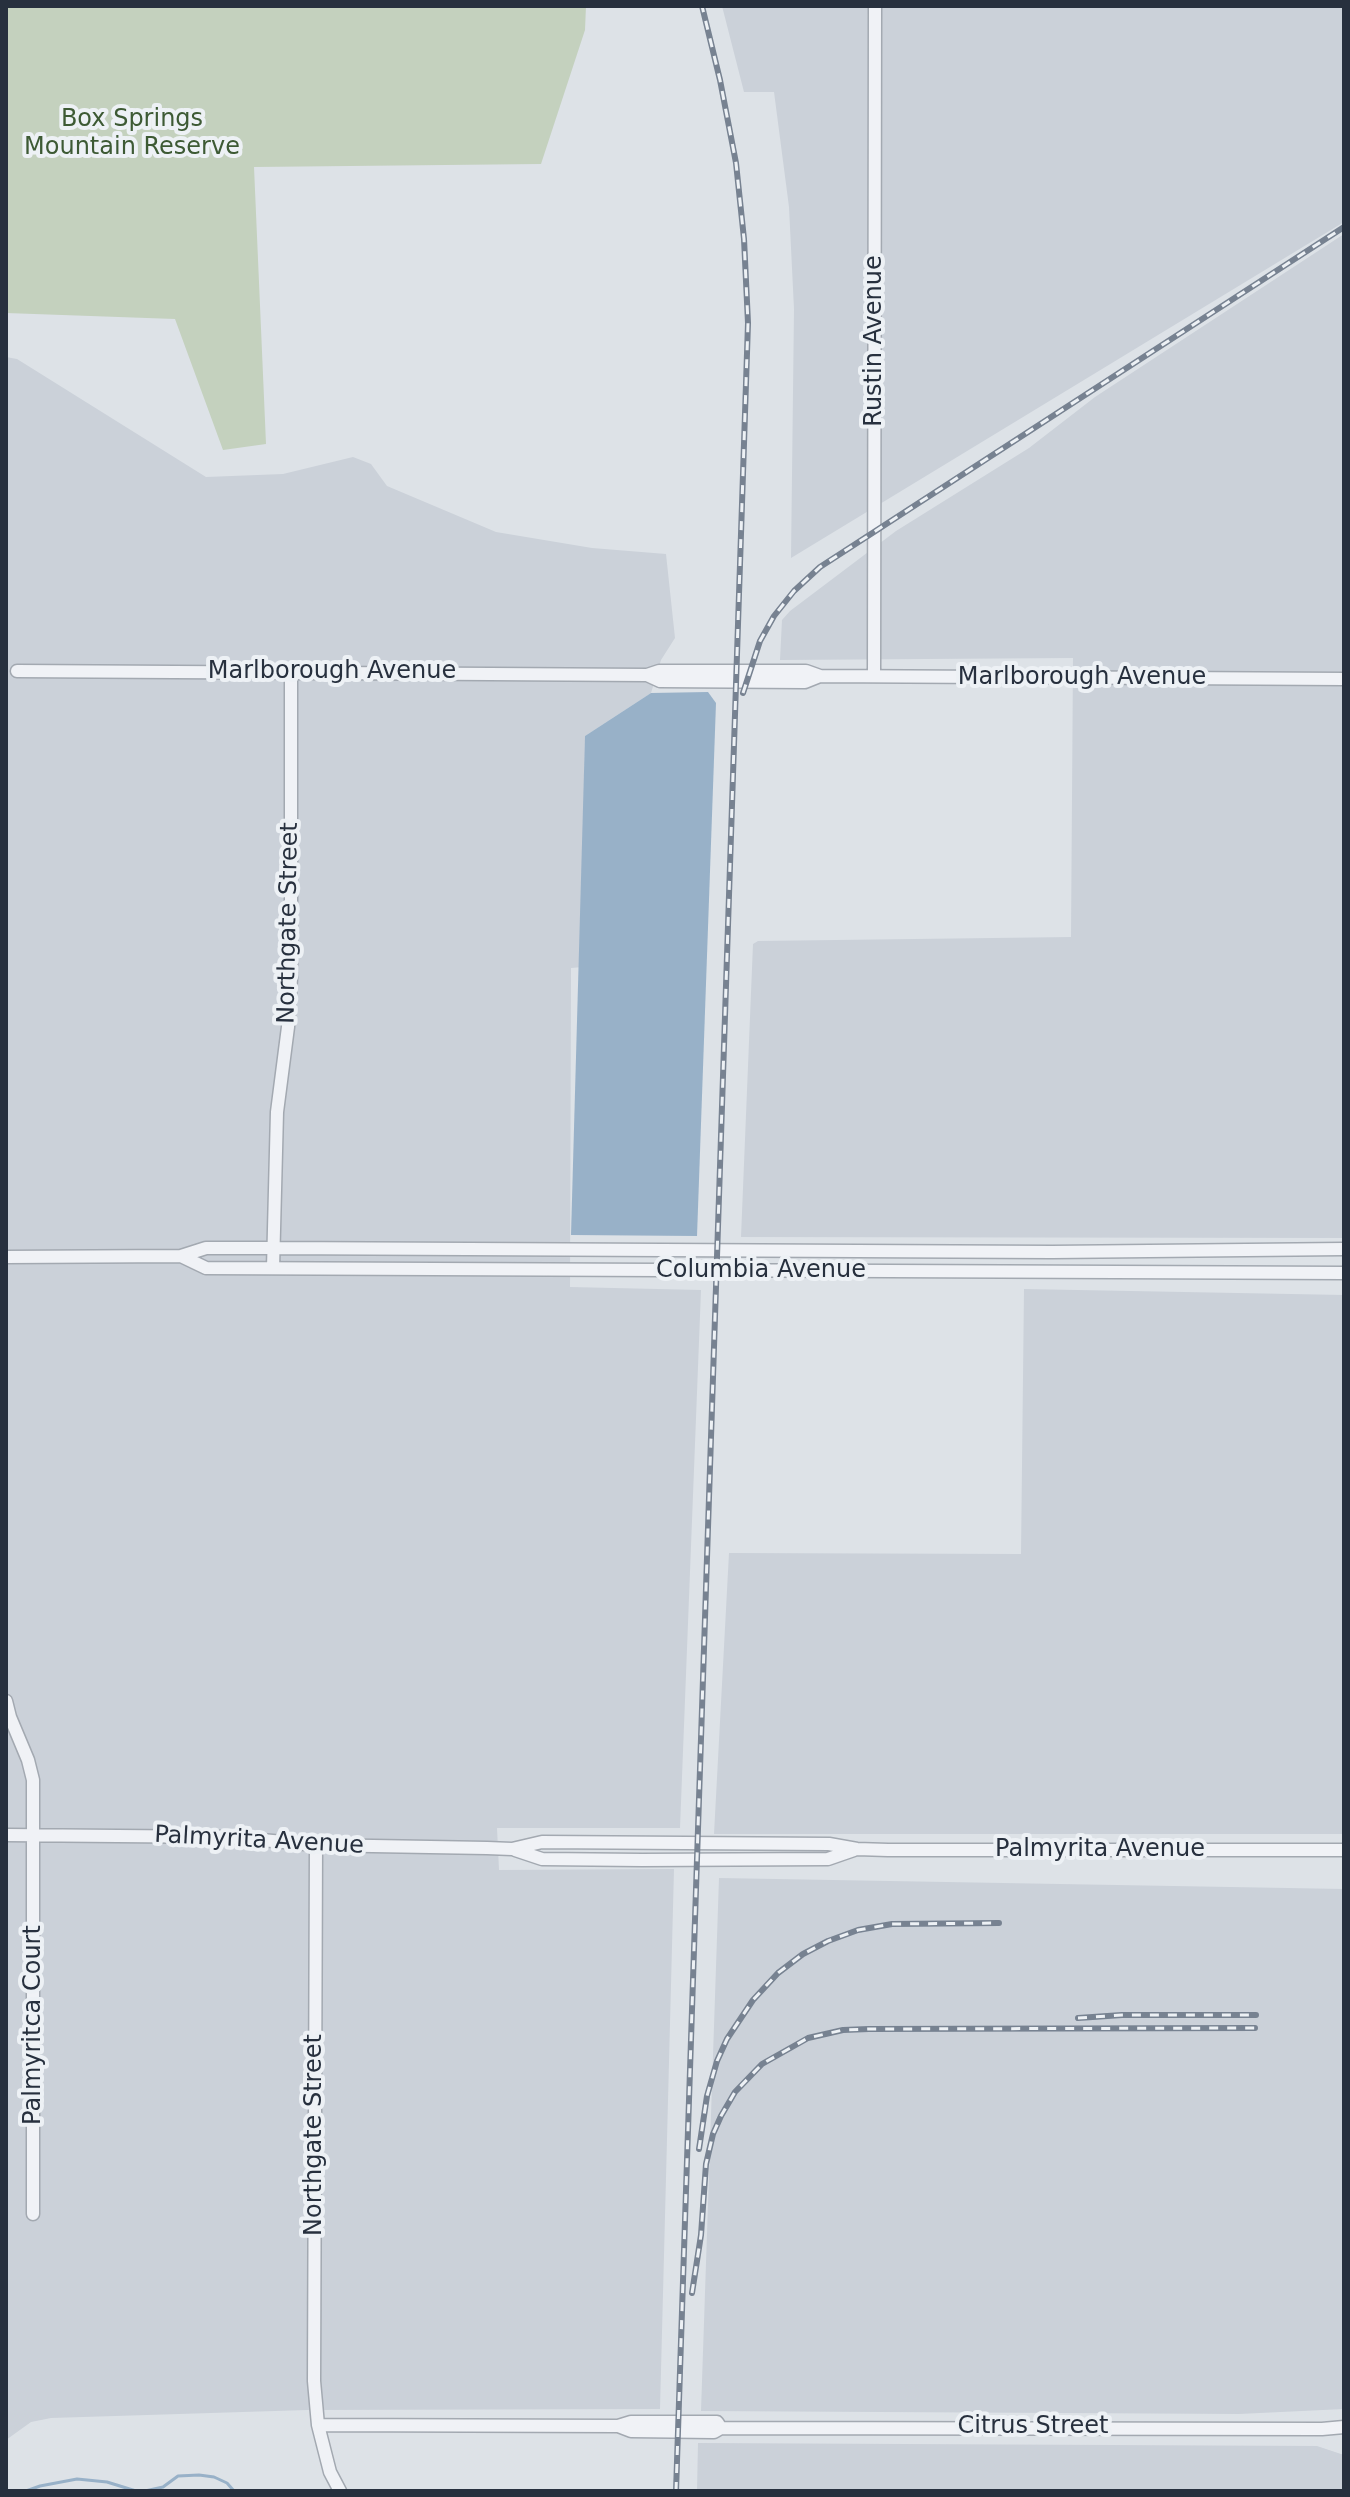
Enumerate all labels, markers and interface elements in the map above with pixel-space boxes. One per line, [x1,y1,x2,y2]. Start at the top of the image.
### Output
park label: Box Springs Mountain Reserve [24,106,240,162]
street label: Rustin Avenue [861,255,889,427]
street label: Marlborough Avenue [208,658,456,686]
street label: Marlborough Avenue [958,664,1206,692]
street label: Northgate Street [273,822,305,1024]
street label: Columbia Avenue [656,1257,866,1285]
street label: Palmyrita Avenue [153,1821,365,1861]
street label: Palmyrita Avenue [995,1836,1205,1864]
street label: Palmyritca Court [20,1925,48,2125]
street label: Northgate Street [301,2034,329,2236]
street label: Citrus Street [958,2413,1108,2441]

